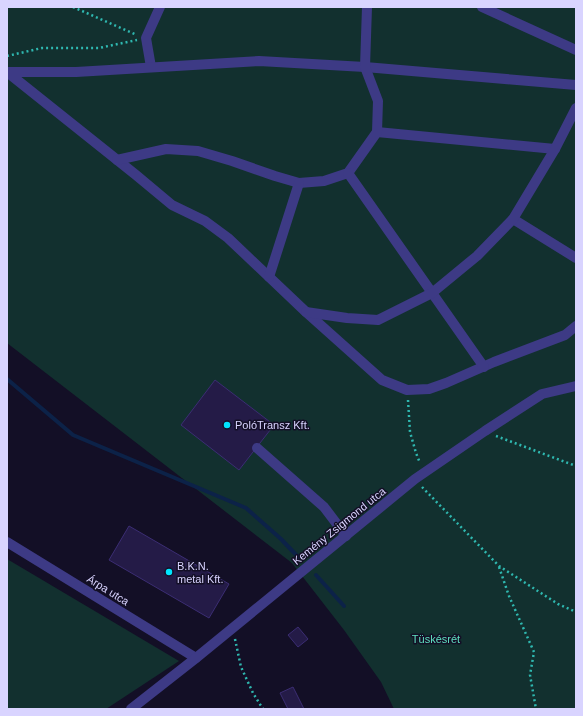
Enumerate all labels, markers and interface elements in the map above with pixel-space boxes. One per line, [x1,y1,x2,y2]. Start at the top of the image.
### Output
place label: PolóTransz Kft. [235,419,310,431]
marker: PolóTransz Kft. [222,420,232,430]
street label: Kemény Zsigmond utca [290,484,388,567]
place label: B.K.N. metal Kft. [177,560,223,585]
marker: B.K.N. metal Kft. [164,567,174,577]
street label: Árpa utca [85,572,132,608]
park label: Tüskésrét [412,633,460,645]

